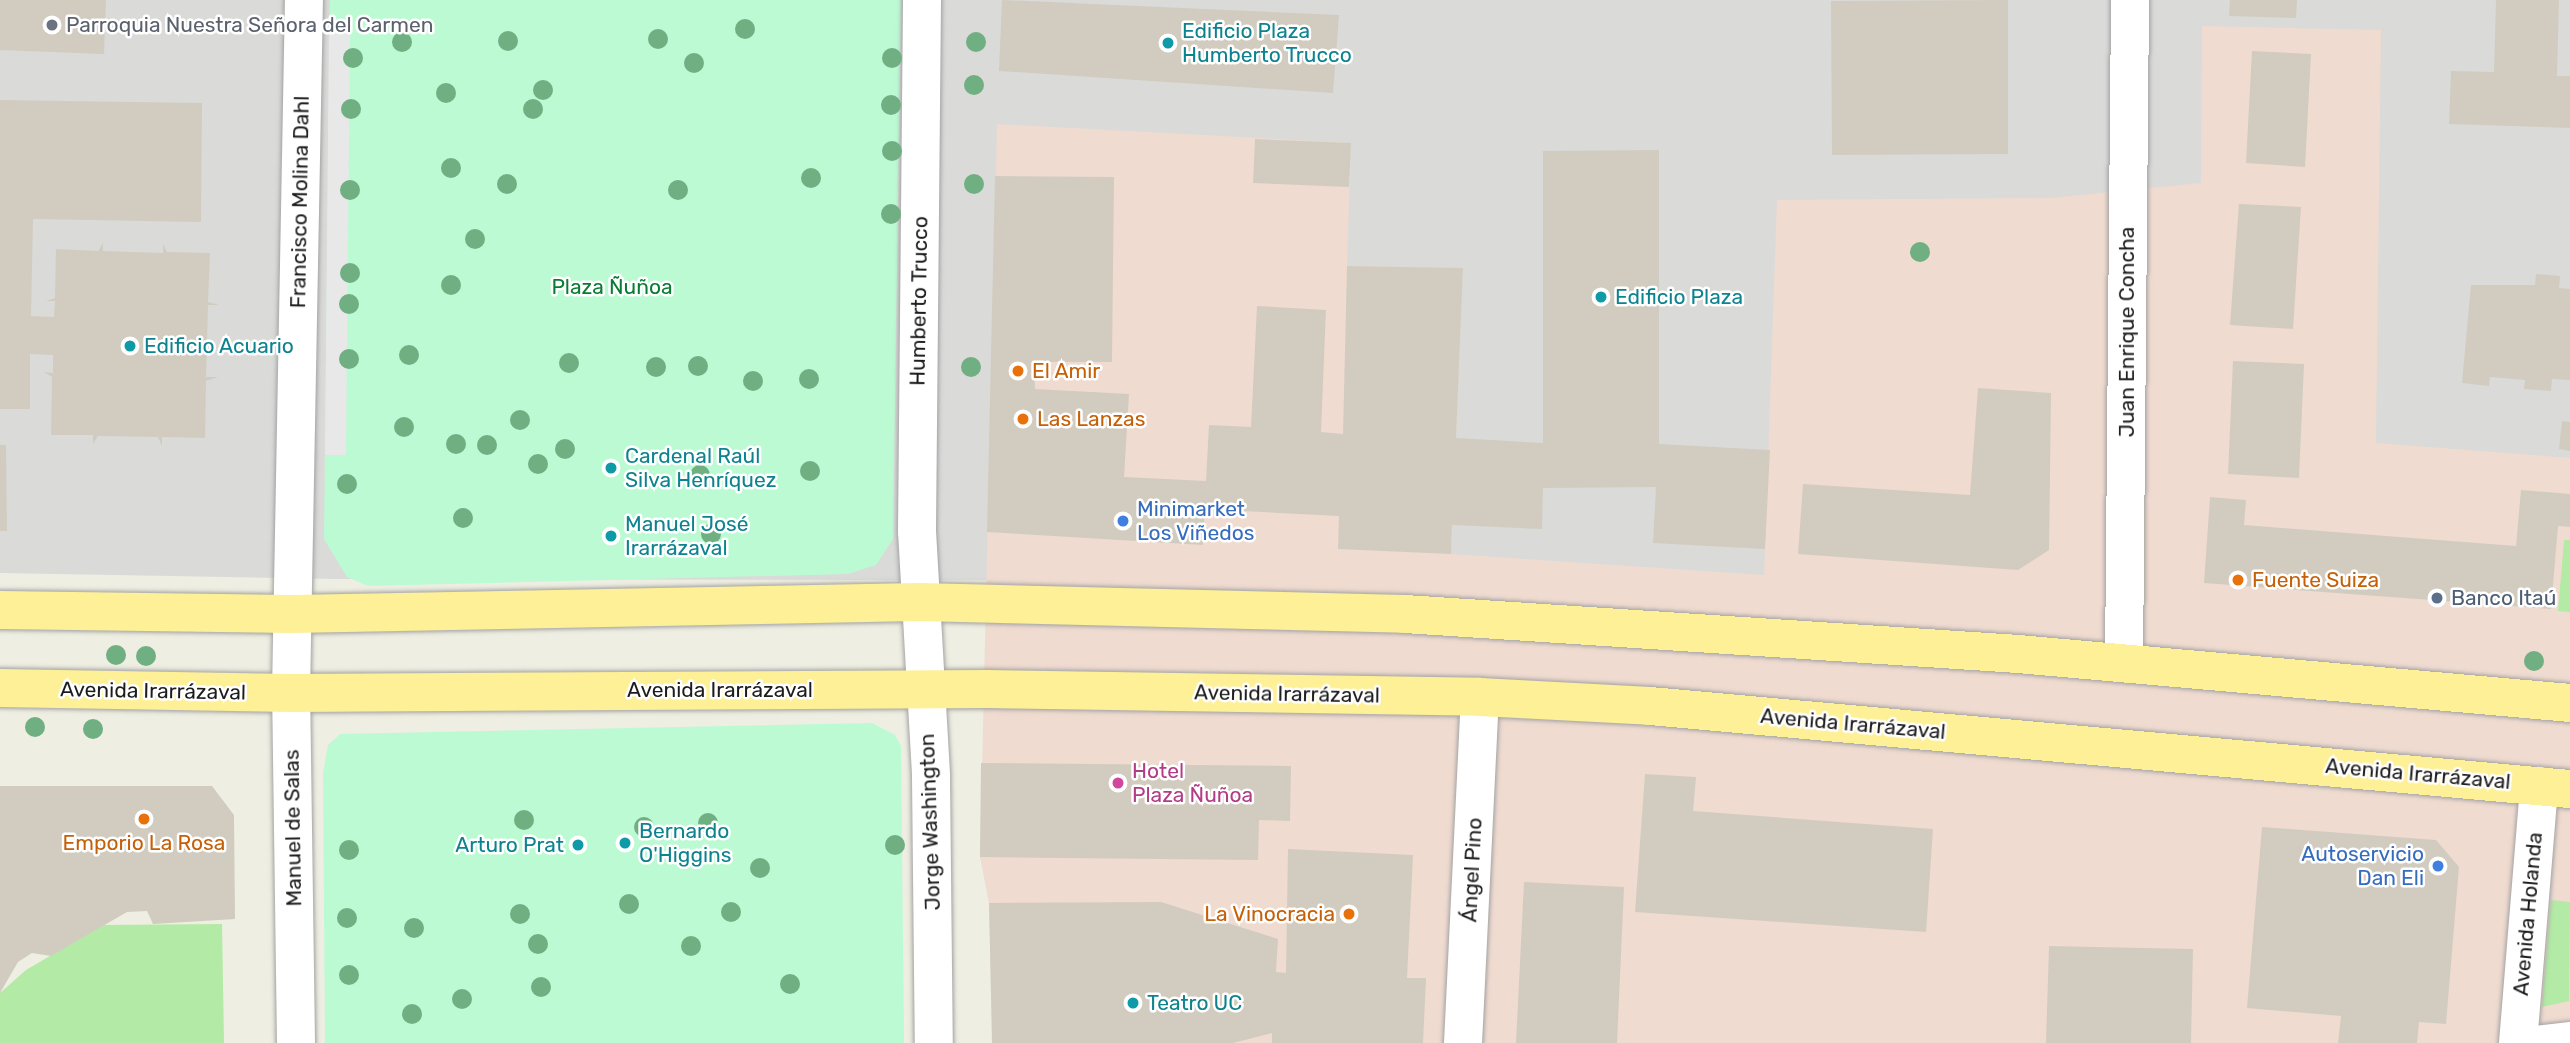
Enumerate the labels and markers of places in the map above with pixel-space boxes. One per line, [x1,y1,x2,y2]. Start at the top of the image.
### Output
place label: Parroquia Nuestra Señora del Carmen [66,12,433,38]
marker: Parroquia Nuestra Señora del Carmen [44,17,60,33]
place label: Edificio Plaza Humberto Trucco [1182,18,1352,68]
marker: Edificio Plaza Humberto Trucco [1160,35,1176,51]
place label: Edificio Plaza [1615,284,1743,310]
marker: Edificio Plaza [1593,289,1609,305]
place label: Edificio Acuario [144,333,294,359]
marker: Edificio Acuario [122,338,138,354]
place label: El Amir [1032,358,1101,384]
marker: El Amir [1010,363,1026,379]
place label: Las Lanzas [1037,406,1145,432]
marker: Las Lanzas [1015,411,1031,427]
place label: Cardenal Raúl Silva Henríquez [625,443,776,493]
marker: Cardenal Raúl Silva Henríquez [603,460,619,476]
place label: Minimarket Los Viñedos [1137,496,1255,546]
place label: Manuel José Irarrázaval [625,511,748,561]
marker: Minimarket Los Viñedos [1115,513,1131,529]
marker: Manuel José Irarrázaval [603,528,619,544]
place label: Fuente Suiza [2252,567,2379,593]
marker: Fuente Suiza [2230,572,2246,588]
place label: Banco Itaú [2451,585,2556,611]
marker: Banco Itaú [2429,590,2445,606]
place label: Hotel Plaza Ñuñoa [1132,758,1253,808]
marker: Hotel Plaza Ñuñoa [1110,775,1126,791]
marker: Emporio La Rosa [136,811,152,827]
place label: Bernardo O'Higgins [639,818,731,868]
place label: Emporio La Rosa [63,830,225,856]
place label: Arturo Prat [455,832,564,858]
marker: Bernardo O'Higgins [617,835,633,851]
marker: Arturo Prat [570,837,586,853]
place label: Autoservicio Dan Eli [2301,841,2424,891]
marker: Autoservicio Dan Eli [2430,858,2446,874]
place label: La Vinocracia [1204,901,1335,927]
marker: La Vinocracia [1341,906,1357,922]
place label: Teatro UC [1147,990,1242,1016]
marker: Teatro UC [1125,995,1141,1011]

